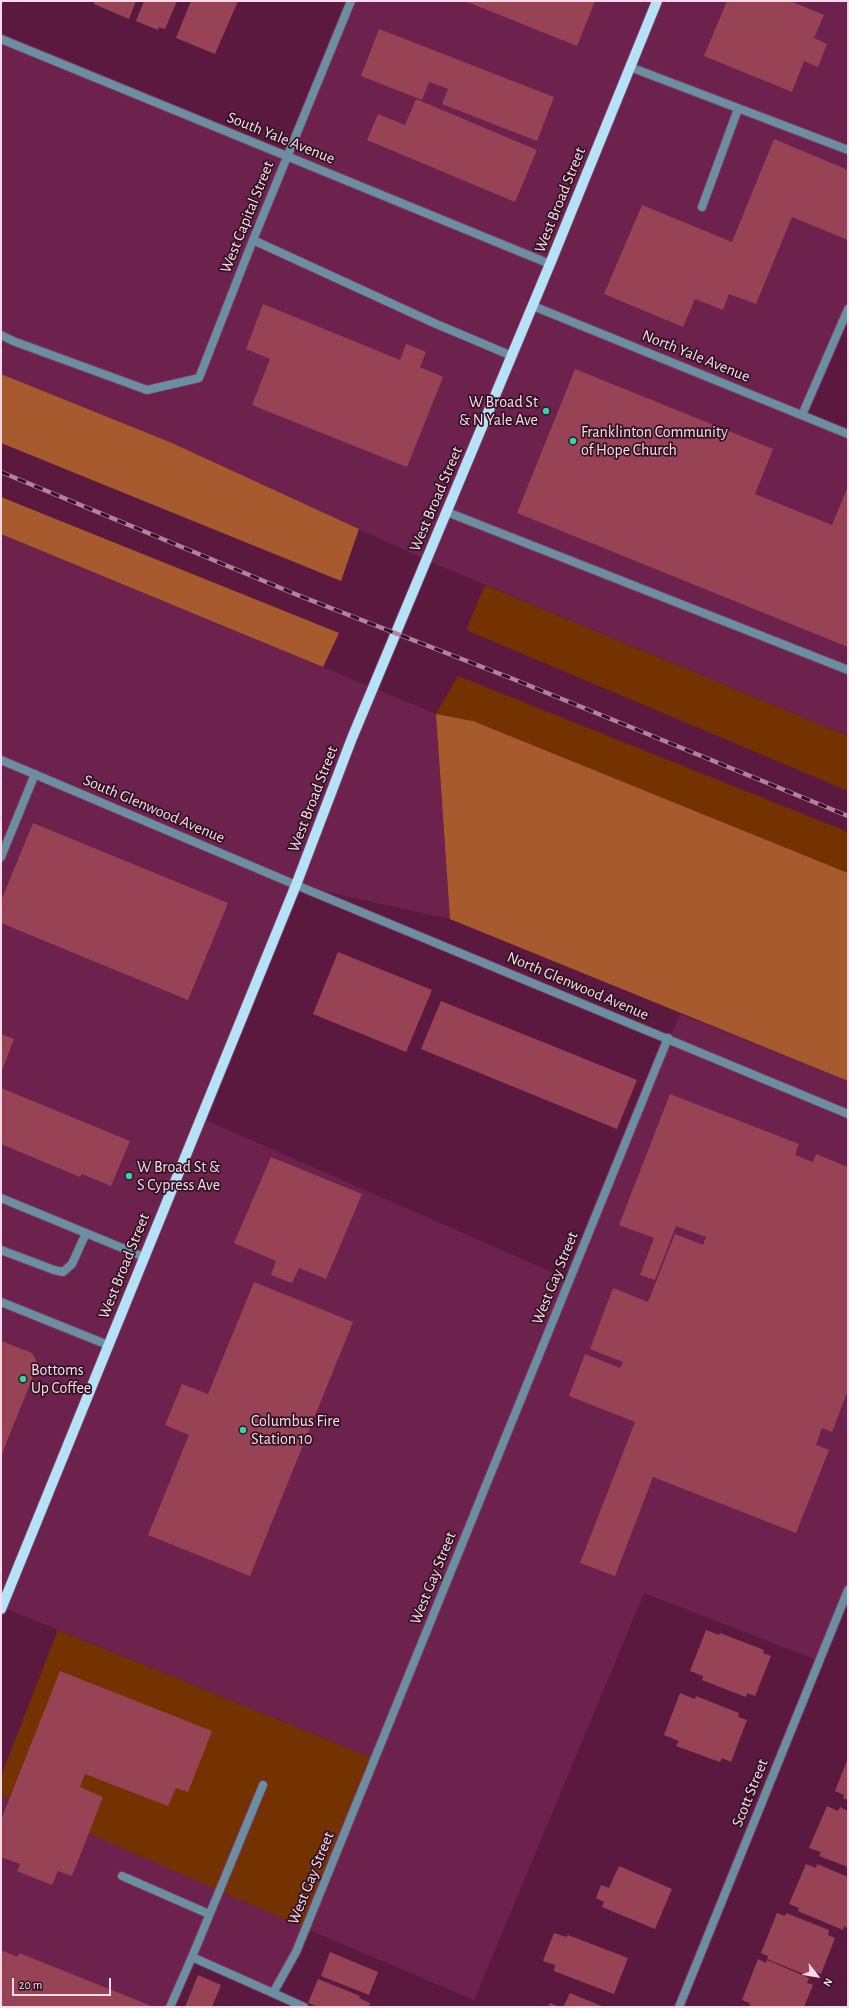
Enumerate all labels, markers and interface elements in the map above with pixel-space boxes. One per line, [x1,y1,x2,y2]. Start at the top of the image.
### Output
street label: South Yale Avenue [224,108,338,168]
street label: West Broad Street [530,144,590,256]
street label: West Capital Street [216,158,278,276]
street label: North Yale Avenue [639,326,753,386]
place label: W Broad St & N Yale Ave [459,392,538,430]
marker: W Broad St & N Yale Ave [541,406,551,416]
place label: Franklinton Community of Hope Church [581,422,728,460]
marker: Franklinton Community of Hope Church [568,436,578,446]
street label: West Broad Street [405,444,467,554]
street label: West Broad Street [284,743,342,855]
street label: South Glenwood Avenue [80,770,228,848]
street label: North Glenwood Avenue [504,947,652,1025]
place label: W Broad St & S Cypress Ave [137,1157,220,1195]
marker: W Broad St & S Cypress Ave [124,1171,134,1181]
street label: West Broad Street [94,1210,154,1322]
street label: West Gay Street [528,1229,582,1327]
place label: Bottoms Up Coffee [31,1360,91,1398]
marker: Bottoms Up Coffee [18,1374,28,1384]
place label: Columbus Fire Station 10 [251,1411,340,1449]
marker: Columbus Fire Station 10 [238,1425,248,1435]
street label: West Gay Street [406,1529,460,1627]
street label: Scott Street [728,1756,772,1830]
street label: West Gay Street [284,1829,338,1927]
north arrow [797,1956,837,1996]
scale bar [14,1970,113,1996]
text: N [821,1976,834,1989]
text: 20 m [19,1979,42,1991]

